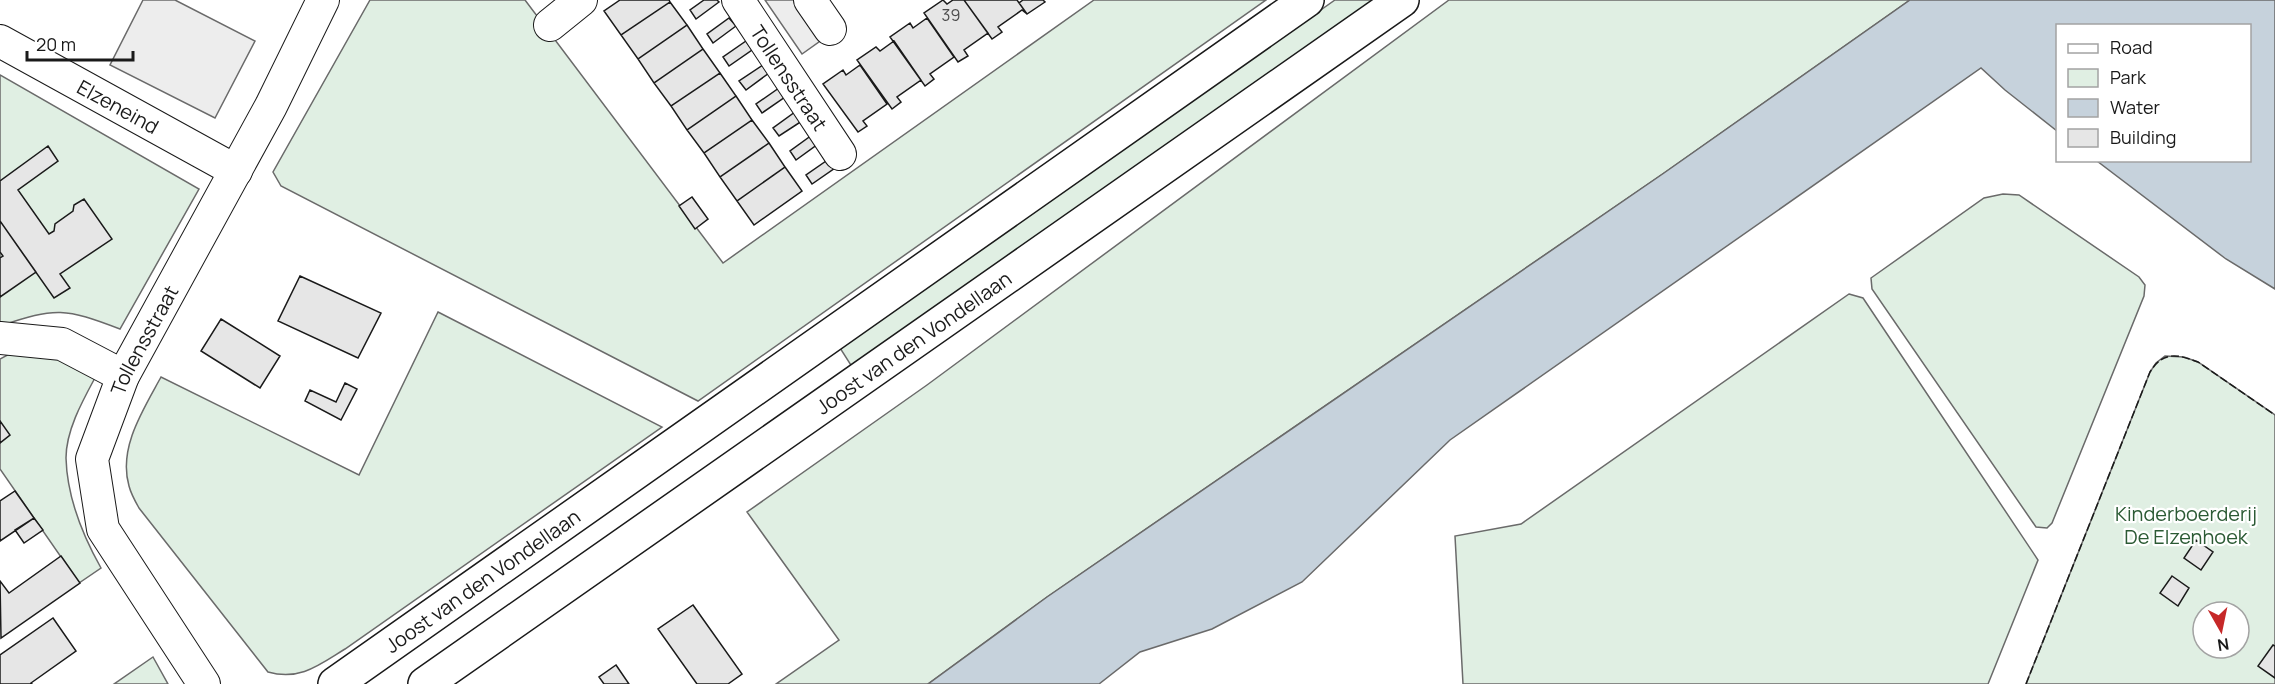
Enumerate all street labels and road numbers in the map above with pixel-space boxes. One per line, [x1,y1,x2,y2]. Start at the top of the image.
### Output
street label: Tollensstraat [745,20,834,135]
street label: Elzeneind [73,73,164,139]
street label: Joost van den Vondellaan [810,264,1016,420]
street label: Tollensstraat [104,280,184,398]
street label: Joost van den Vondellaan [379,502,585,658]

